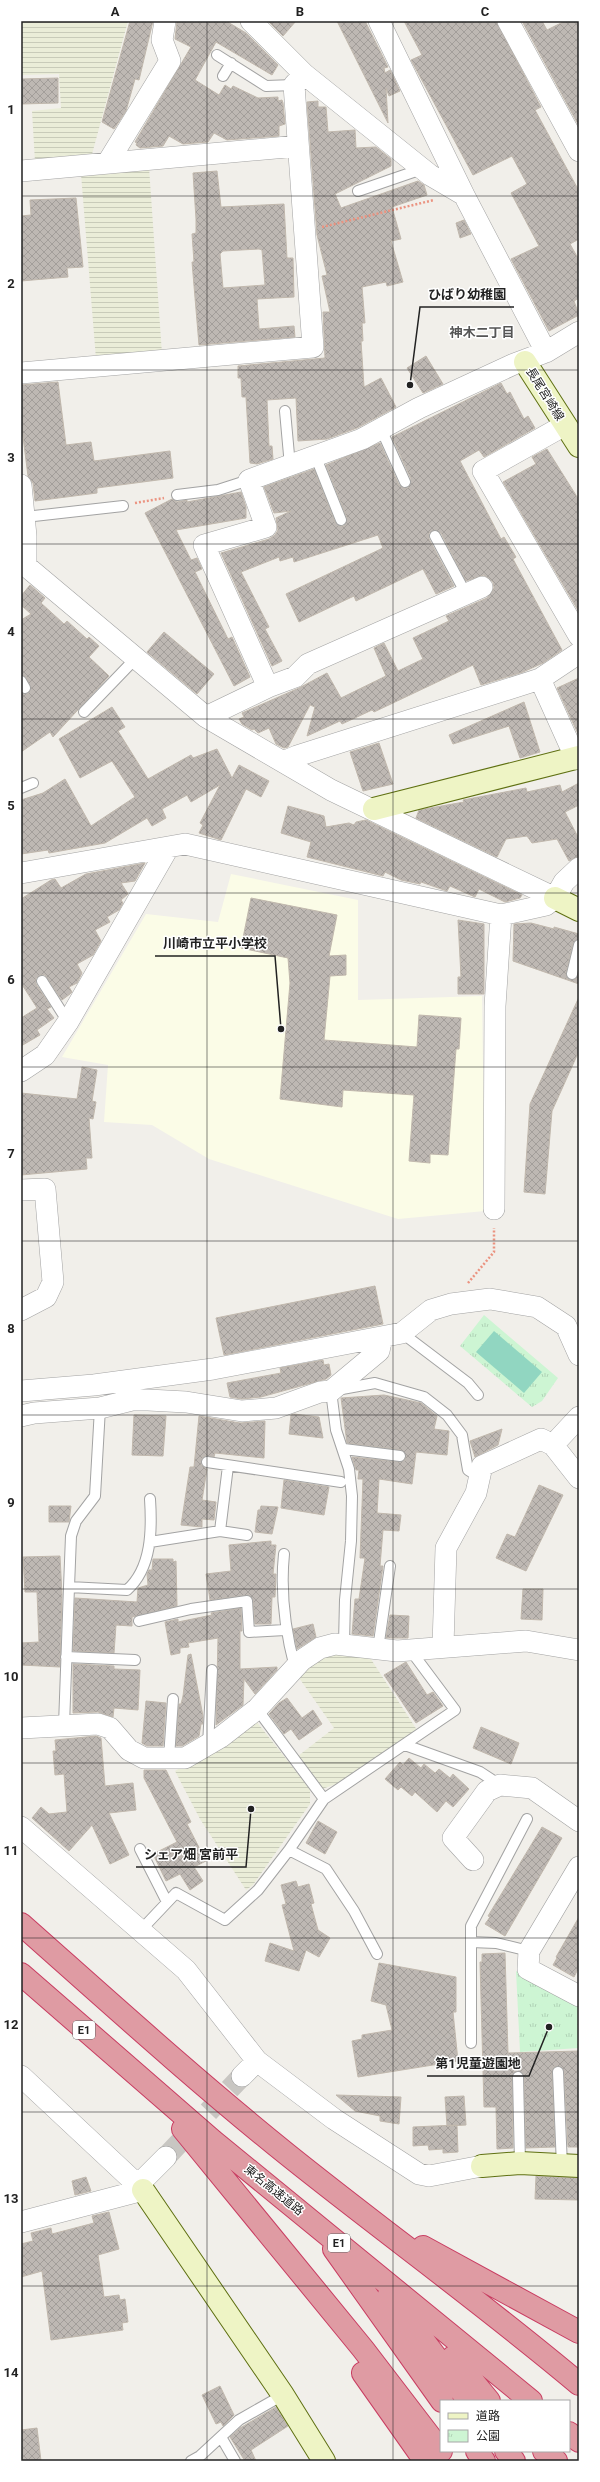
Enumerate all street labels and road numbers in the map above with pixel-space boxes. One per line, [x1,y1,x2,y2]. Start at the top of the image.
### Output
street label: 長尾宮崎線 [523,365,567,423]
road number: E1 [73,2021,95,2039]
street label: 東名高速道路 [242,2162,306,2218]
road number: E1 [328,2234,350,2252]

